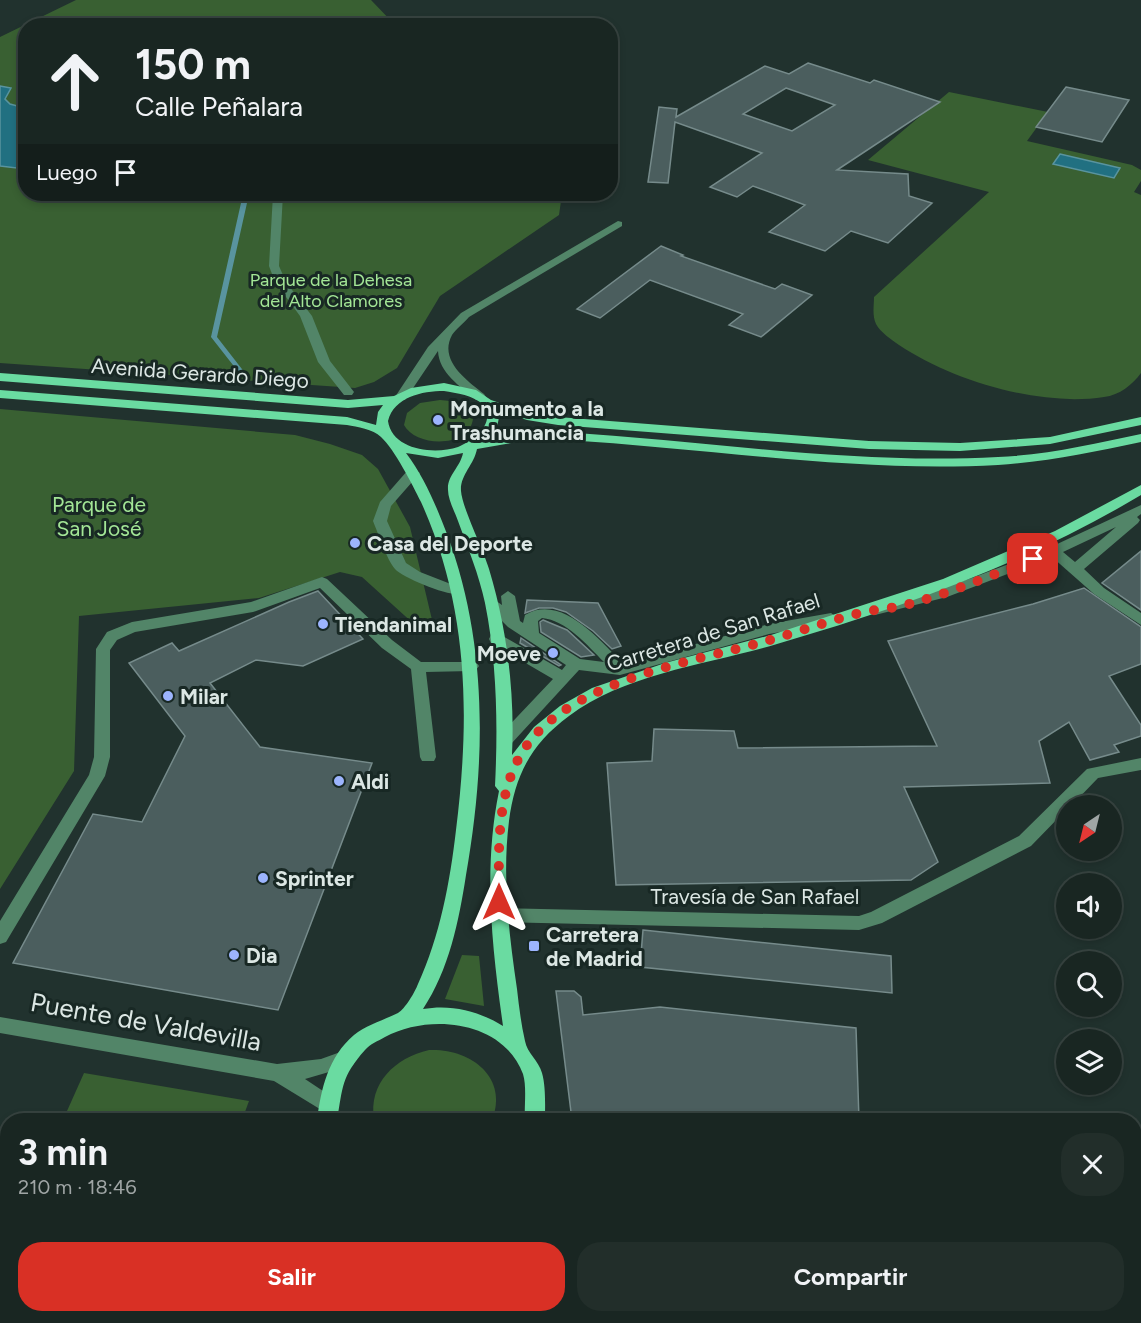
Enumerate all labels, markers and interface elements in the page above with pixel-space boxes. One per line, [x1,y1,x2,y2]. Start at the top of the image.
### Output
text: 150 m [135,39,251,90]
icon: ahead [36,42,114,120]
text: Calle Peñalara [135,90,303,123]
icon: arrive [109,156,142,189]
text: Luego [36,159,97,186]
park label: Parque de la Dehesa del Alto Clamores [250,269,412,312]
street label: Avenida Gerardo Diego [90,353,310,393]
place label: Monumento a la Trashumancia [450,396,604,445]
marker: Monumento a la Trashumancia [431,413,445,427]
park label: Parque de San José [52,492,146,541]
place label: Casa del Deporte [367,531,533,556]
pin [1007,533,1058,584]
marker: Casa del Deporte [348,536,362,550]
icon: arrive [1016,542,1049,575]
street label: Carretera de San Rafael [603,588,823,676]
place label: Tiendanimal [335,612,452,637]
marker: Tiendanimal [316,617,330,631]
place label: Moeve [477,641,541,666]
marker: Moeve [546,646,560,660]
place label: Milar [180,684,228,709]
marker: Milar [161,689,175,703]
place label: Aldi [351,769,389,794]
marker: Aldi [332,774,346,788]
north arrow [1056,795,1122,861]
map controls [1056,795,1122,1095]
place label: Sprinter [275,866,354,891]
position arrow [467,870,531,934]
marker: Sprinter [256,871,270,885]
button: sound [1056,873,1122,939]
street label: Travesía de San Rafael [651,884,859,909]
place label: Carretera de Madrid [546,922,643,971]
marker: Carretera de Madrid [527,939,541,953]
place label: Dia [246,943,277,968]
marker: Dia [227,948,241,962]
button: search [1056,951,1122,1017]
street label: Puente de Valdevilla [28,986,264,1058]
button: layers [1056,1029,1122,1095]
text: 3 min [18,1131,108,1174]
button: close [1061,1133,1124,1196]
text: 210 m · 18:46 [18,1175,137,1199]
button: Salir [18,1242,565,1311]
button: Compartir [577,1242,1124,1311]

